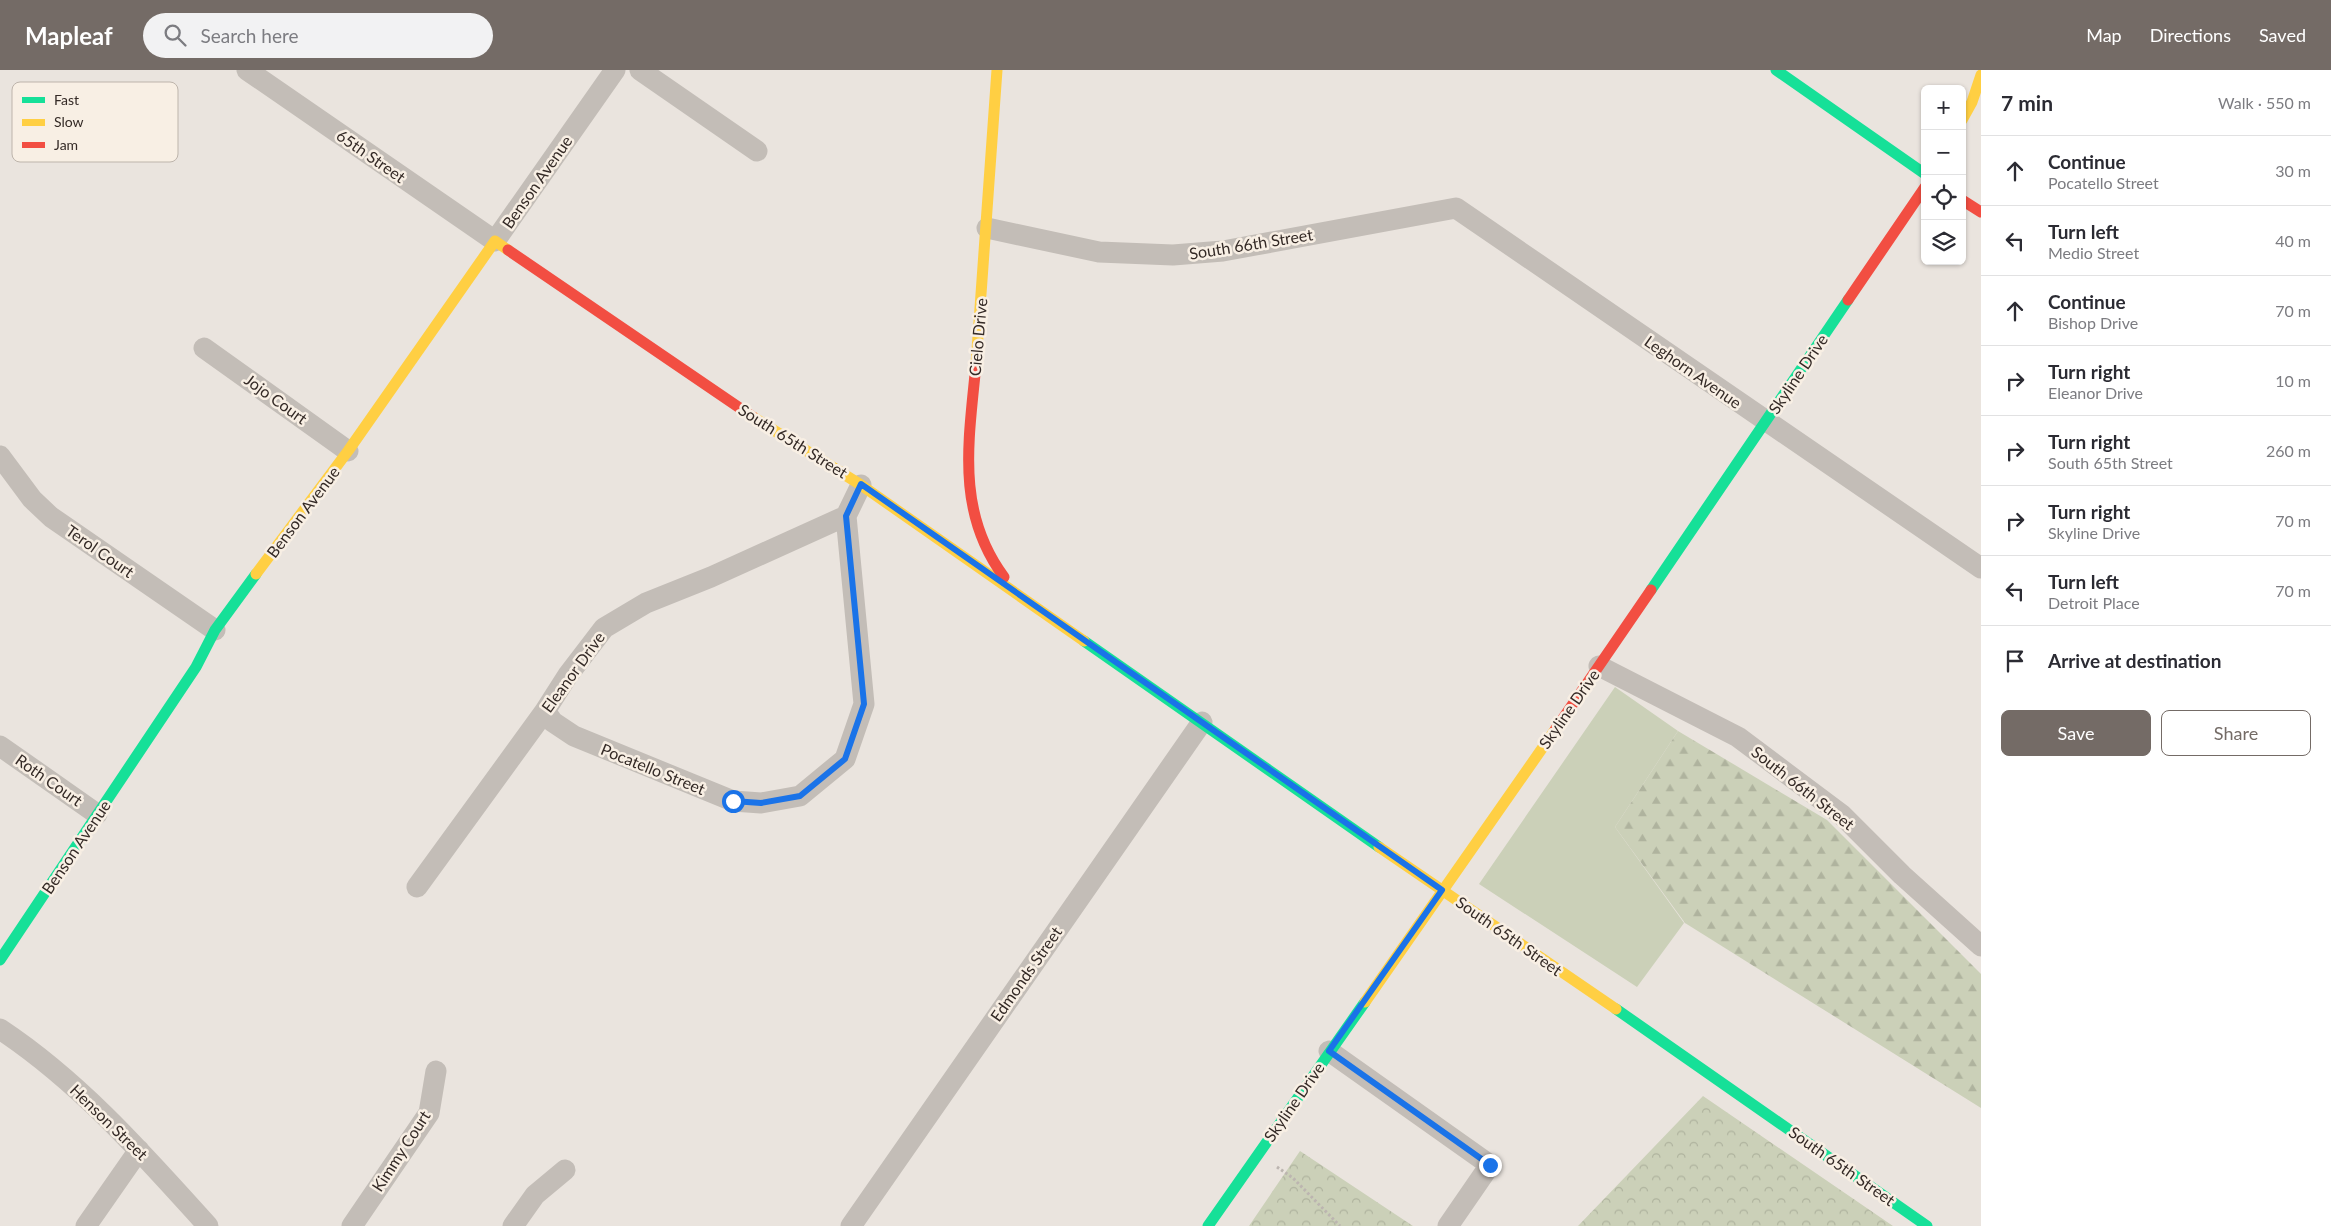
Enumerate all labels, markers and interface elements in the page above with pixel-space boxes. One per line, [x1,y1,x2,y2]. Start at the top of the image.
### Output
search box [143,13,493,58]
text: Mapleaf [25,21,113,50]
icon: search [161,21,189,49]
text: Search here [201,24,299,47]
text: Map [2086,24,2122,46]
text: Directions [2150,24,2231,46]
text: Saved [2259,24,2306,46]
legend [12,82,178,162]
map controls [1921,85,1966,265]
button: + [1921,85,1966,130]
text: 7 min [2001,90,2053,115]
text: Fast [54,91,79,108]
text: Walk · 550 m [2218,93,2311,112]
text: Slow [54,113,84,130]
street label: 65th Street [333,125,409,186]
button: − [1921,130,1966,175]
street label: Benson Avenue [498,132,576,232]
text: Jam [54,136,78,153]
text: Continue [2048,150,2126,173]
icon: ahead [2001,157,2029,185]
text: 30 m [2275,161,2311,180]
text: Pocatello Street [2048,173,2159,192]
button: locate [1921,175,1966,220]
button: layers [1921,220,1966,265]
text: Turn left [2048,220,2119,243]
street label: South 66th Street [1188,224,1314,263]
icon: left [2001,227,2029,255]
text: 40 m [2275,231,2311,250]
text: Medio Street [2048,243,2139,262]
text: Continue [2048,290,2126,313]
street label: Cielo Drive [965,297,990,377]
icon: ahead [2001,297,2029,325]
text: 70 m [2275,301,2311,320]
text: Bishop Drive [2048,313,2138,332]
street label: Skyline Drive [1764,330,1831,417]
street label: Leghorn Avenue [1641,331,1745,412]
text: Turn right [2048,360,2130,383]
icon: right [2001,367,2029,395]
street label: Jojo Court [241,370,311,428]
text: 10 m [2275,371,2311,390]
text: Eleanor Drive [2048,383,2143,402]
street label: South 65th Street [735,399,851,482]
text: Turn right [2048,430,2130,453]
icon: right [2001,437,2029,465]
text: 260 m [2266,441,2311,460]
text: South 65th Street [2048,453,2173,472]
street label: Benson Avenue [262,462,343,561]
text: Turn right [2048,500,2130,523]
icon: right [2001,507,2029,535]
text: 70 m [2275,511,2311,530]
street label: Terol Court [63,520,138,581]
text: Skyline Drive [2048,523,2140,542]
text: Turn left [2048,570,2119,593]
icon: left [2001,577,2029,605]
text: 70 m [2275,581,2311,600]
text: Detroit Place [2048,593,2140,612]
street label: Eleanor Drive [537,628,608,716]
icon: arrive [2001,647,2029,675]
text: Arrive at destination [2048,649,2221,672]
street label: Skyline Drive [1534,666,1603,752]
button: Save [2001,710,2151,756]
button: Share [2161,710,2311,756]
street label: Pocatello Street [598,739,708,798]
street label: South 66th Street [1748,742,1859,834]
street label: Roth Court [12,750,87,810]
route start [722,790,745,813]
street label: Benson Avenue [37,796,114,897]
street label: South 65th Street [1453,892,1566,979]
street label: Edmonds Street [986,923,1065,1025]
street label: Skyline Drive [1259,1059,1328,1145]
street label: Henson Street [67,1080,152,1164]
street label: Kimmy Court [367,1107,434,1195]
street label: South 65th Street [1786,1122,1899,1209]
route end [1479,1154,1502,1177]

